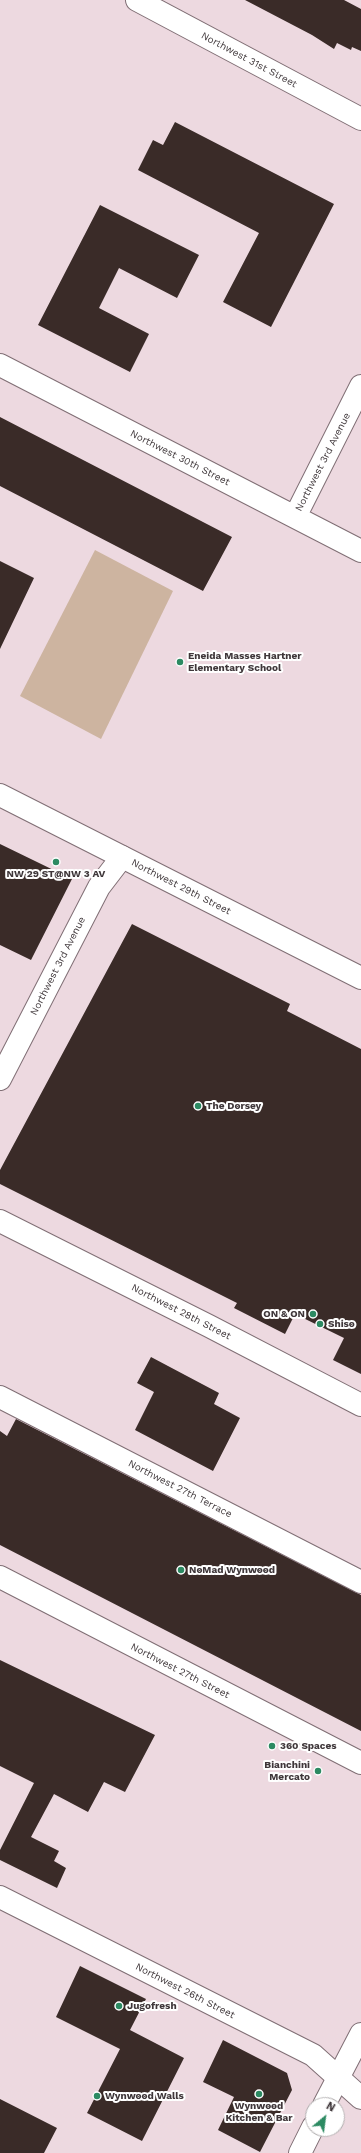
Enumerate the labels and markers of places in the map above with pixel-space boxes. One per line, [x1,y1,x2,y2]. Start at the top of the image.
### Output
place label: Eneida Masses Hartner Elementary School [188,650,302,674]
marker: Eneida Masses Hartner Elementary School [175,657,185,667]
marker: NW 29 ST@NW 3 AV [51,857,61,867]
place label: NW 29 ST@NW 3 AV [7,868,105,880]
place label: The Dorsey [206,1100,261,1112]
marker: The Dorsey [193,1101,203,1111]
place label: ON & ON [263,1308,305,1320]
marker: ON & ON [308,1309,318,1319]
place label: Shiso [328,1318,355,1330]
marker: Shiso [315,1319,325,1329]
place label: NoMad Wynwood [189,1564,275,1576]
marker: NoMad Wynwood [176,1565,186,1575]
place label: 360 Spaces [280,1740,337,1752]
marker: 360 Spaces [267,1741,277,1751]
place label: Bianchini Mercato [264,1759,310,1782]
marker: Bianchini Mercato [313,1766,323,1776]
place label: Jugofresh [127,2000,177,2012]
marker: Jugofresh [114,2001,124,2011]
marker: Wynwood Kitchen & Bar [254,2089,264,2099]
place label: Wynwood Walls [105,2090,184,2102]
marker: Wynwood Walls [92,2091,102,2101]
place label: Wynwood Kitchen & Bar [225,2100,293,2124]

